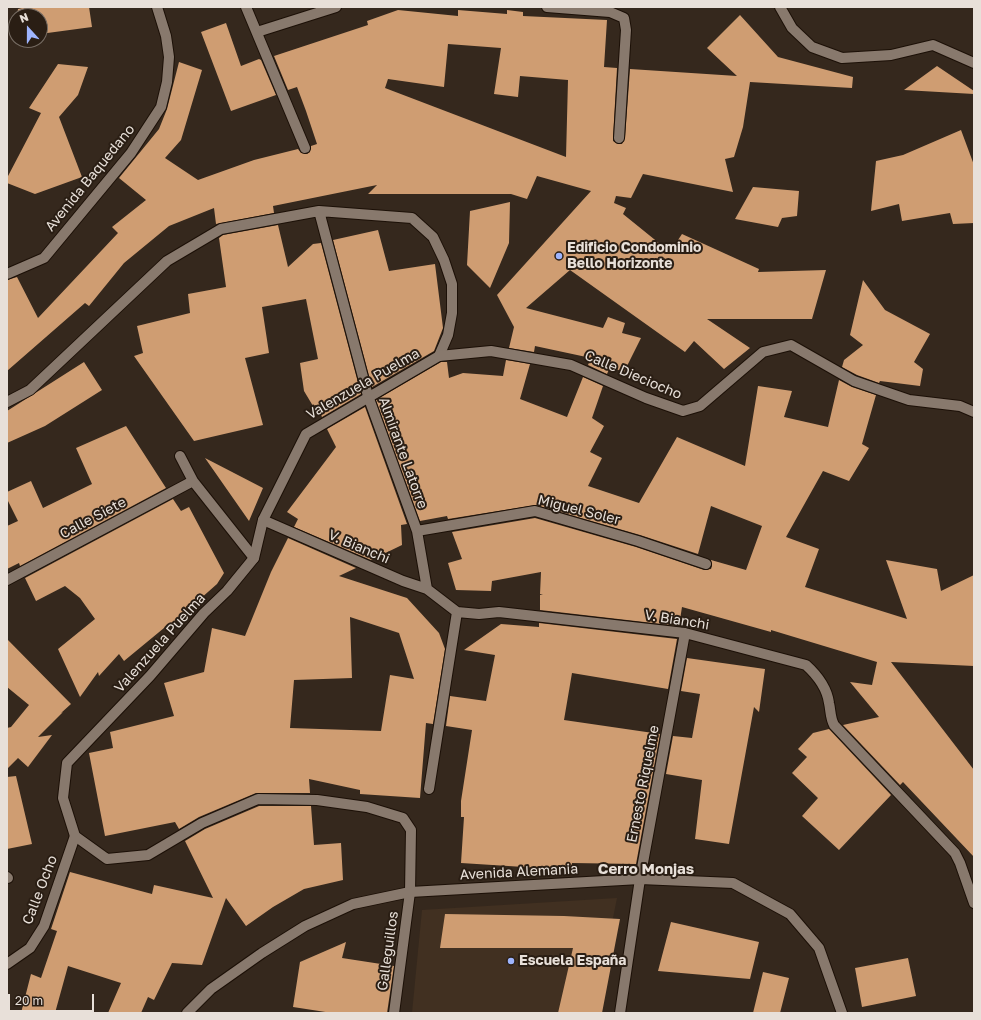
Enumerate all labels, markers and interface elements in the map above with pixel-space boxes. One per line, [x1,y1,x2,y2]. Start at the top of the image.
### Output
north arrow [8,8,48,48]
text: N [18,10,30,25]
street label: Avenida Baquedano [42,121,138,235]
place label: Edificio Condominio Bello Horizonte [567,240,701,272]
marker: Edificio Condominio Bello Horizonte [554,251,564,261]
street label: Valenzuela Puelma [304,345,422,423]
street label: Calle Dieciocho [582,347,684,403]
street label: Almirante Latorre [375,395,431,511]
street label: Miguel Soler [536,492,622,528]
street label: Calle Siete [57,494,129,542]
street label: V. Bianchi [326,527,392,567]
street label: Valenzuela Puelma [111,590,209,696]
street label: V. Bianchi [643,607,711,633]
street label: Ernesto Riquelme [623,724,663,844]
street label: Calle Ocho [19,853,61,927]
district label: Cerro Monjas [598,860,694,878]
street label: Avenida Alemania [459,861,579,883]
street label: Galleguillos [374,910,402,992]
place label: Escuela España [519,953,626,969]
marker: Escuela España [506,956,516,966]
scale bar [10,986,96,1012]
text: 20 m [15,993,43,1008]

